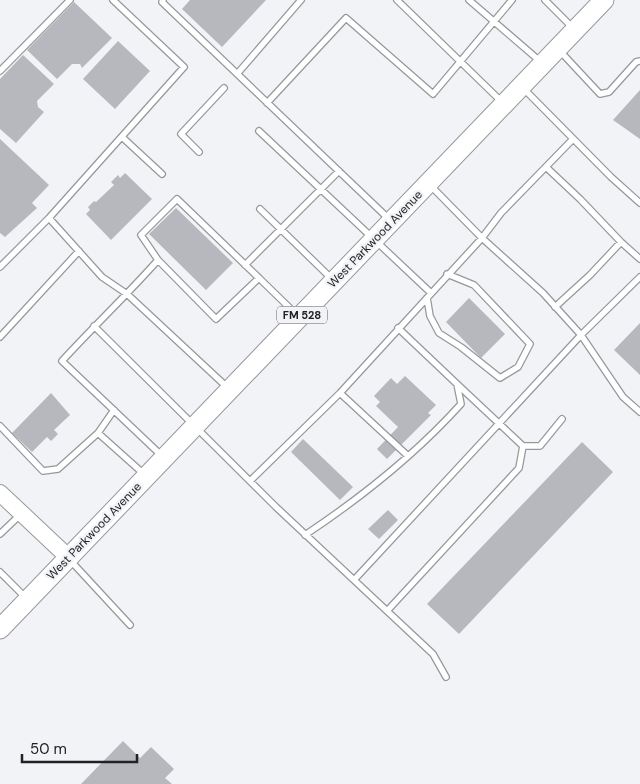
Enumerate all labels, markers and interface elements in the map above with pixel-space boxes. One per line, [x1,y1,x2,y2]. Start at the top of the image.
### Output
street label: West Parkwood Avenue [324,187,426,291]
road number: FM 528 [277,306,327,324]
street label: West Parkwood Avenue [43,479,145,583]
scale bar [22,732,138,764]
text: 50 m [30,739,67,759]

